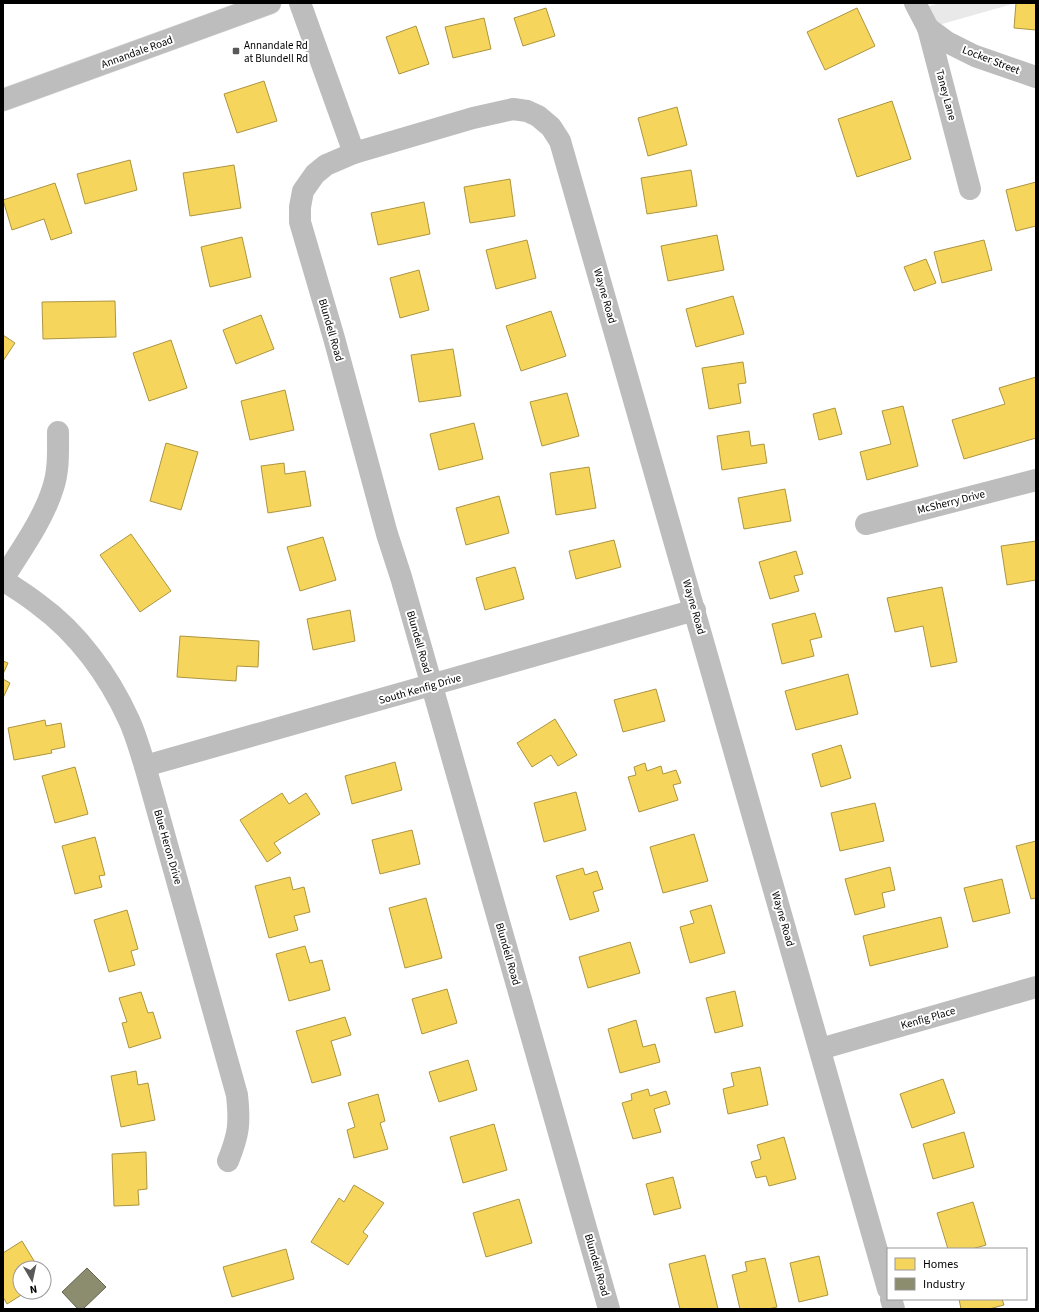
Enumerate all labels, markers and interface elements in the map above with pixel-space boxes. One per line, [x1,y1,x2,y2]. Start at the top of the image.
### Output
street label: Annandale Road [99,32,175,72]
place label: Annandale Rd at Blundell Rd [244,38,308,66]
street label: Locker Street [960,42,1022,78]
marker: Annandale Rd at Blundell Rd [231,46,241,56]
street label: Taney Lane [932,68,960,123]
street label: Wayne Road [590,267,620,325]
street label: Blundell Road [315,297,347,363]
street label: McSherry Drive [916,486,987,518]
street label: Wayne Road [679,578,709,636]
street label: Blundell Road [403,609,435,675]
street label: South Kenfig Drive [377,670,463,708]
street label: Blue Heron Drive [150,808,186,887]
street label: Wayne Road [768,890,798,948]
street label: Blundell Road [492,921,524,987]
street label: Kenfig Place [899,1003,958,1033]
street label: Blundell Road [581,1232,613,1298]
legend [887,1248,1027,1300]
text: Homes [923,1256,958,1273]
north arrow [12,1260,52,1300]
text: Industry [923,1276,965,1293]
text: N [29,1281,38,1297]

